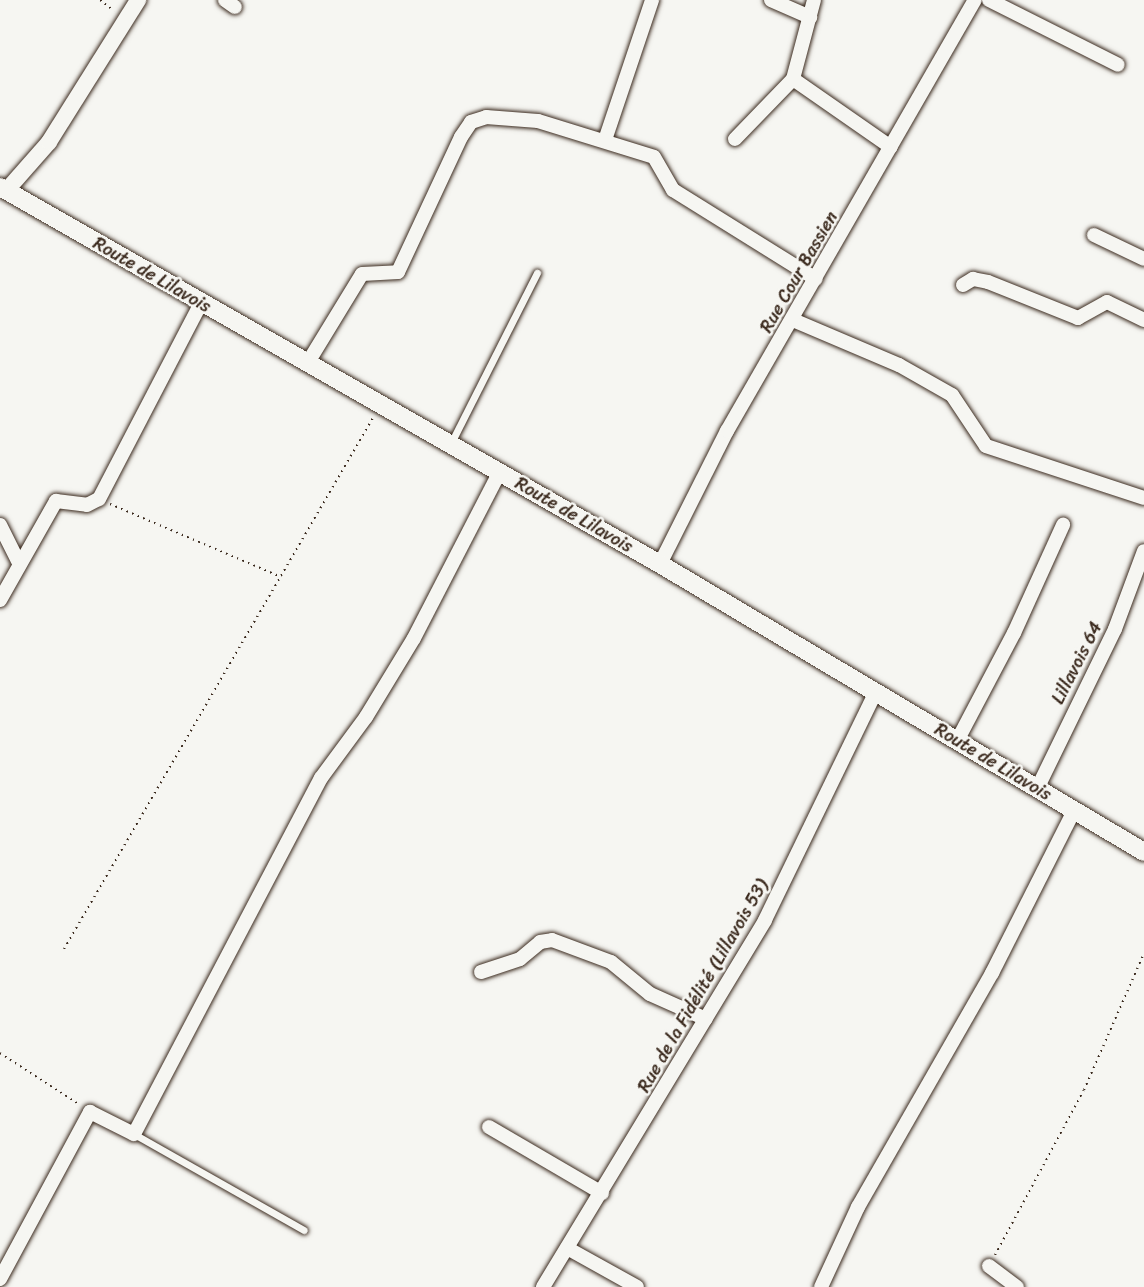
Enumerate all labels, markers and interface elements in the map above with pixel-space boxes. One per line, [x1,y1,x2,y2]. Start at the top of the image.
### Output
street label: Rue Cour Bassien [755,207,843,337]
street label: Route de Lilavois [90,233,214,317]
street label: Route de Lilavois [512,473,636,557]
street label: Lillavois 64 [1047,618,1107,708]
street label: Route de Lilavois [931,719,1055,805]
street label: Rue de la Fidélité (Lillavois 53) [633,875,773,1097]

